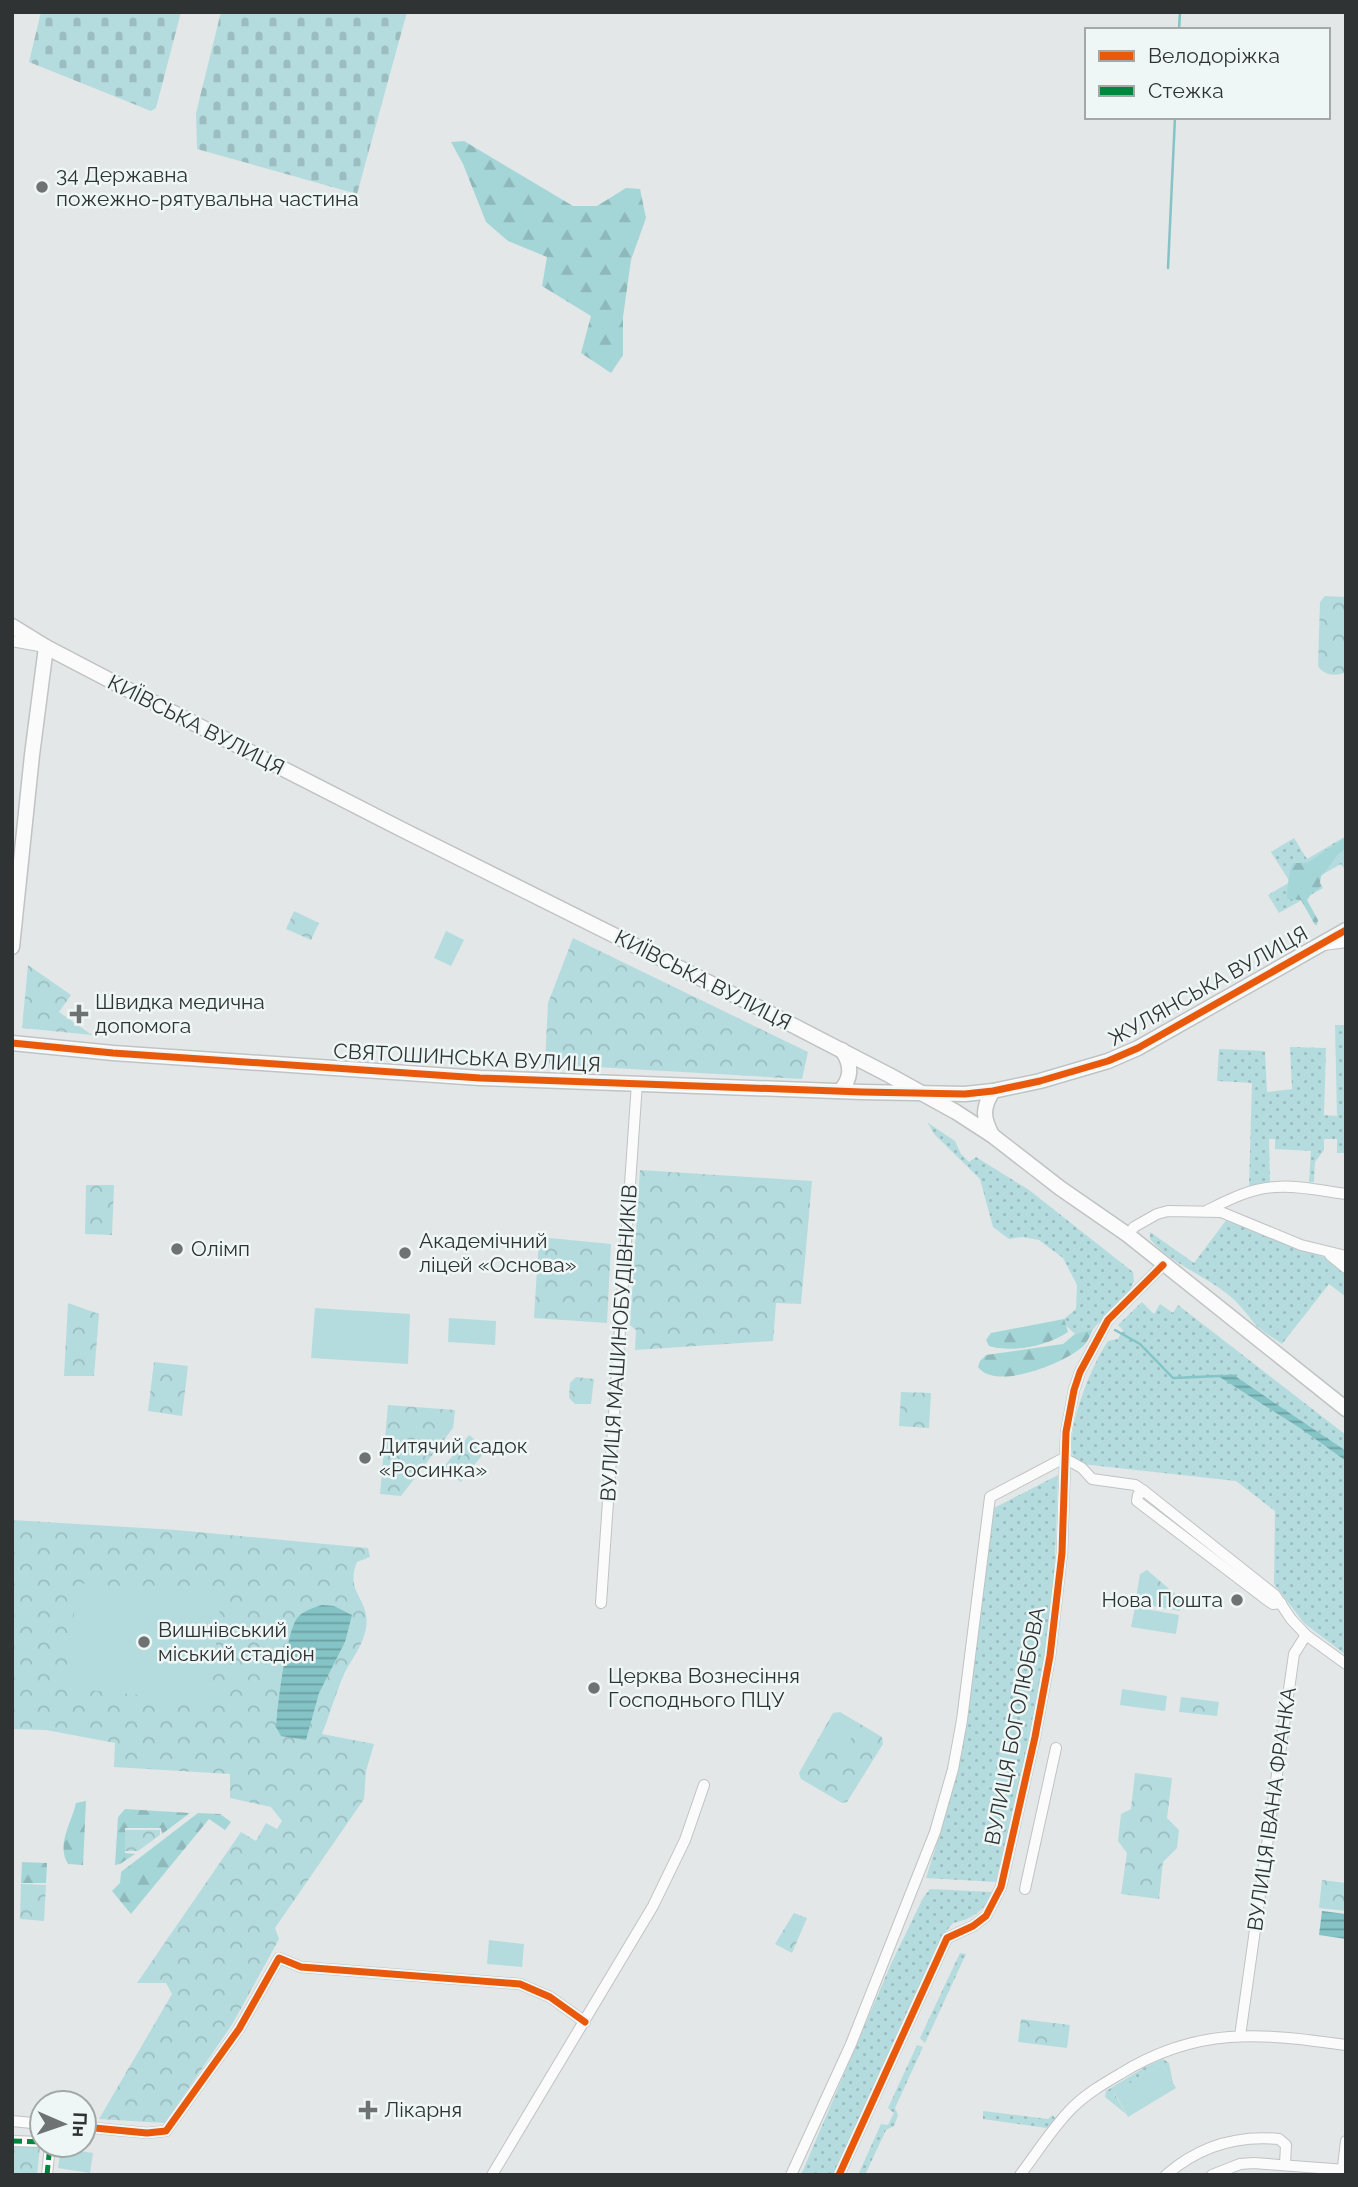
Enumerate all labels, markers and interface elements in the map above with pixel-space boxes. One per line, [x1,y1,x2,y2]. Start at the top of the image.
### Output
legend [1085,28,1330,119]
text: Велодоріжка [1148,43,1280,68]
text: Стежка [1148,78,1224,103]
place label: 34 Державна пожежно-рятувальна частина [56,162,359,211]
marker: 34 Державна пожежно-рятувальна частина [34,179,50,195]
street label: КИЇВСЬКА ВУЛИЦЯ [104,669,289,780]
street label: ЖУЛЯНСЬКА ВУЛИЦЯ [1104,920,1312,1051]
street label: КИЇВСЬКА ВУЛИЦЯ [611,924,796,1035]
place label: Швидка медична допомога [95,989,265,1038]
marker: Швидка медична допомога [69,1004,89,1024]
street label: СВЯТОШИНСЬКА ВУЛИЦЯ [333,1038,601,1077]
street label: ВУЛИЦЯ МАШИНОБУДІВНИКІВ [595,1184,642,1502]
place label: Академічний ліцей «Основа» [419,1228,577,1277]
place label: Олімп [191,1236,250,1261]
marker: Олімп [169,1241,185,1257]
marker: Академічний ліцей «Основа» [397,1245,413,1261]
place label: Дитячий садок «Росинка» [379,1433,528,1482]
marker: Дитячий садок «Росинка» [357,1450,373,1466]
place label: Нова Пошта [1102,1587,1223,1612]
marker: Нова Пошта [1229,1592,1245,1608]
street label: ВУЛИЦЯ БОГОЛЮБОВА [979,1605,1050,1847]
place label: Вишнівський міський стадіон [158,1617,315,1666]
marker: Вишнівський міський стадіон [136,1634,152,1650]
place label: Церква Вознесіння Господнього ПЦУ [608,1663,800,1712]
marker: Церква Вознесіння Господнього ПЦУ [586,1680,602,1696]
street label: ВУЛИЦЯ ІВАНА ФРАНКА [1242,1685,1301,1932]
north arrow [28,2089,98,2159]
place label: Лікарня [384,2097,462,2122]
marker: Лікарня [358,2100,378,2120]
text: Пн [69,2112,91,2138]

